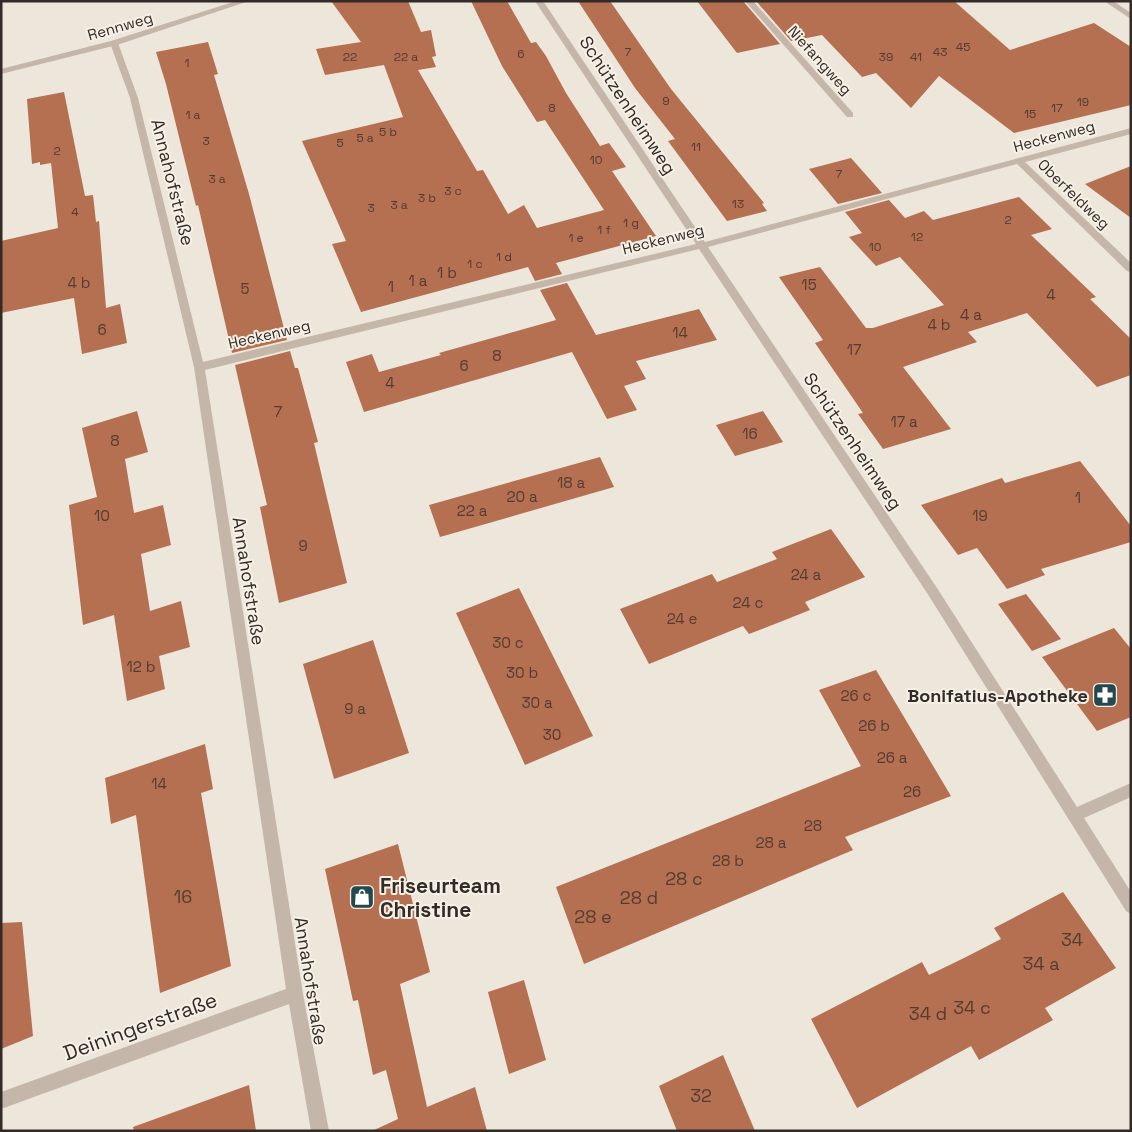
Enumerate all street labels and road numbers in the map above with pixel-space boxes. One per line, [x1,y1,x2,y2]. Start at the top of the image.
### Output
street label: Rennweg [85,8,155,44]
street label: Niefangweg [784,21,856,99]
street label: Schützenheimweg [575,31,681,179]
street label: Annahofstraße [146,116,200,248]
street label: Heckenweg [1011,116,1097,156]
street label: Oberfeldweg [1034,155,1114,233]
street label: Heckenweg [620,220,706,258]
street label: Heckenweg [226,315,312,353]
street label: Schützenheimweg [799,368,907,514]
street label: Annahofstraße [227,515,271,647]
street label: Annahofstraße [289,915,333,1047]
street label: Deiningerstraße [59,986,221,1066]

